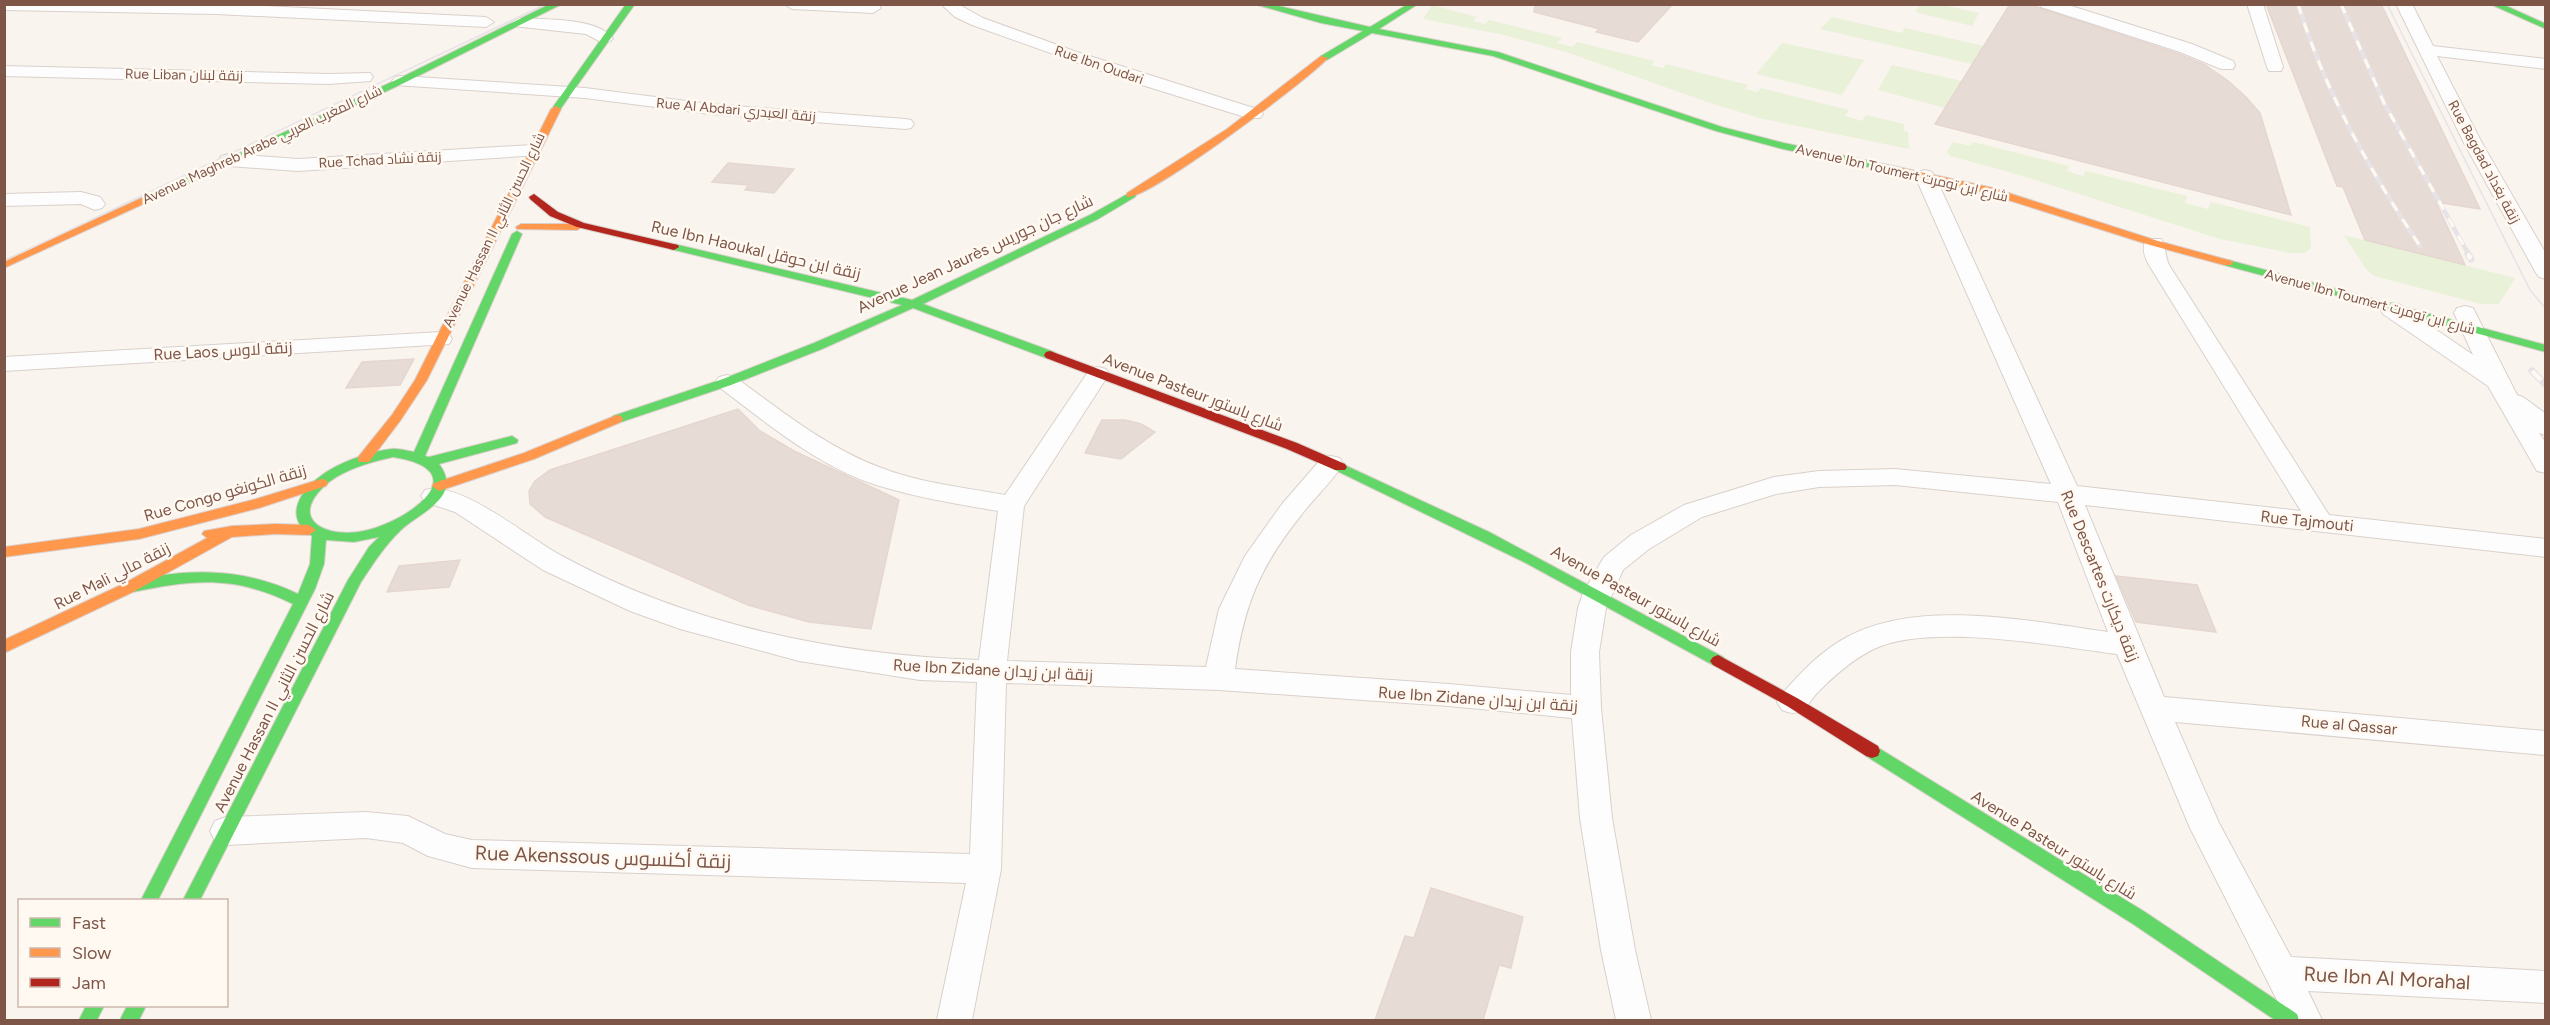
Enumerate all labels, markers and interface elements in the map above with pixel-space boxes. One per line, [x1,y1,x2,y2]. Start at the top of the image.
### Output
street label: Rue Ibn Oudari [1052,42,1146,88]
street label: Rue Liban زنقة لبنان [125,65,243,85]
street label: Avenue Maghreb Arabe شارع المغرب العربي [139,82,386,211]
street label: Rue Al Abdari زنقة العبدري [655,95,817,128]
street label: Rue Bagdad زنقة بغداد [2444,97,2524,227]
street label: Avenue Hassan II شارع الحسن الثاني [439,130,551,331]
street label: Avenue Ibn Toumert شارع ابن تومرت [1794,140,2010,206]
street label: Rue Tchad زنقة نشاد [318,148,442,172]
street label: Avenue Jean Jaurès شارع جان جوريس [854,191,1097,319]
street label: Rue Ibn Haoukal زنقة ابن حوقل [649,217,863,284]
street label: Avenue Ibn Toumert شارع ابن تومرت [2263,266,2477,338]
street label: Rue Laos زنقة لاوس [153,338,293,365]
street label: Avenue Pasteur شارع باستور [1100,349,1286,437]
street label: Rue Congo زنقة الكونغو [142,461,308,525]
street label: Rue Descartes زنقة ديكارت [2057,487,2143,665]
street label: Rue Tajmouti [2259,507,2355,535]
street label: Rue Mali زنقة مالي [51,539,175,617]
street label: Avenue Pasteur شارع باستور [1547,541,1724,652]
street label: Avenue Hassan II شارع الحسن الثاني [210,588,342,817]
street label: Rue Ibn Zidane زنقة ابن زيدان [892,655,1093,686]
street label: Rue Ibn Zidane زنقة ابن زيدان [1377,683,1579,716]
street label: Rue al Qassar [2300,711,2398,739]
street label: Avenue Pasteur شارع باستور [1967,786,2140,905]
street label: Rue Akenssous زنقة أكنسوس [474,841,732,874]
legend [18,899,228,1007]
text: Fast [72,912,106,934]
text: Slow [72,942,111,964]
street label: Rue Ibn Al Morahal [2303,962,2471,994]
text: Jam [72,972,106,994]

